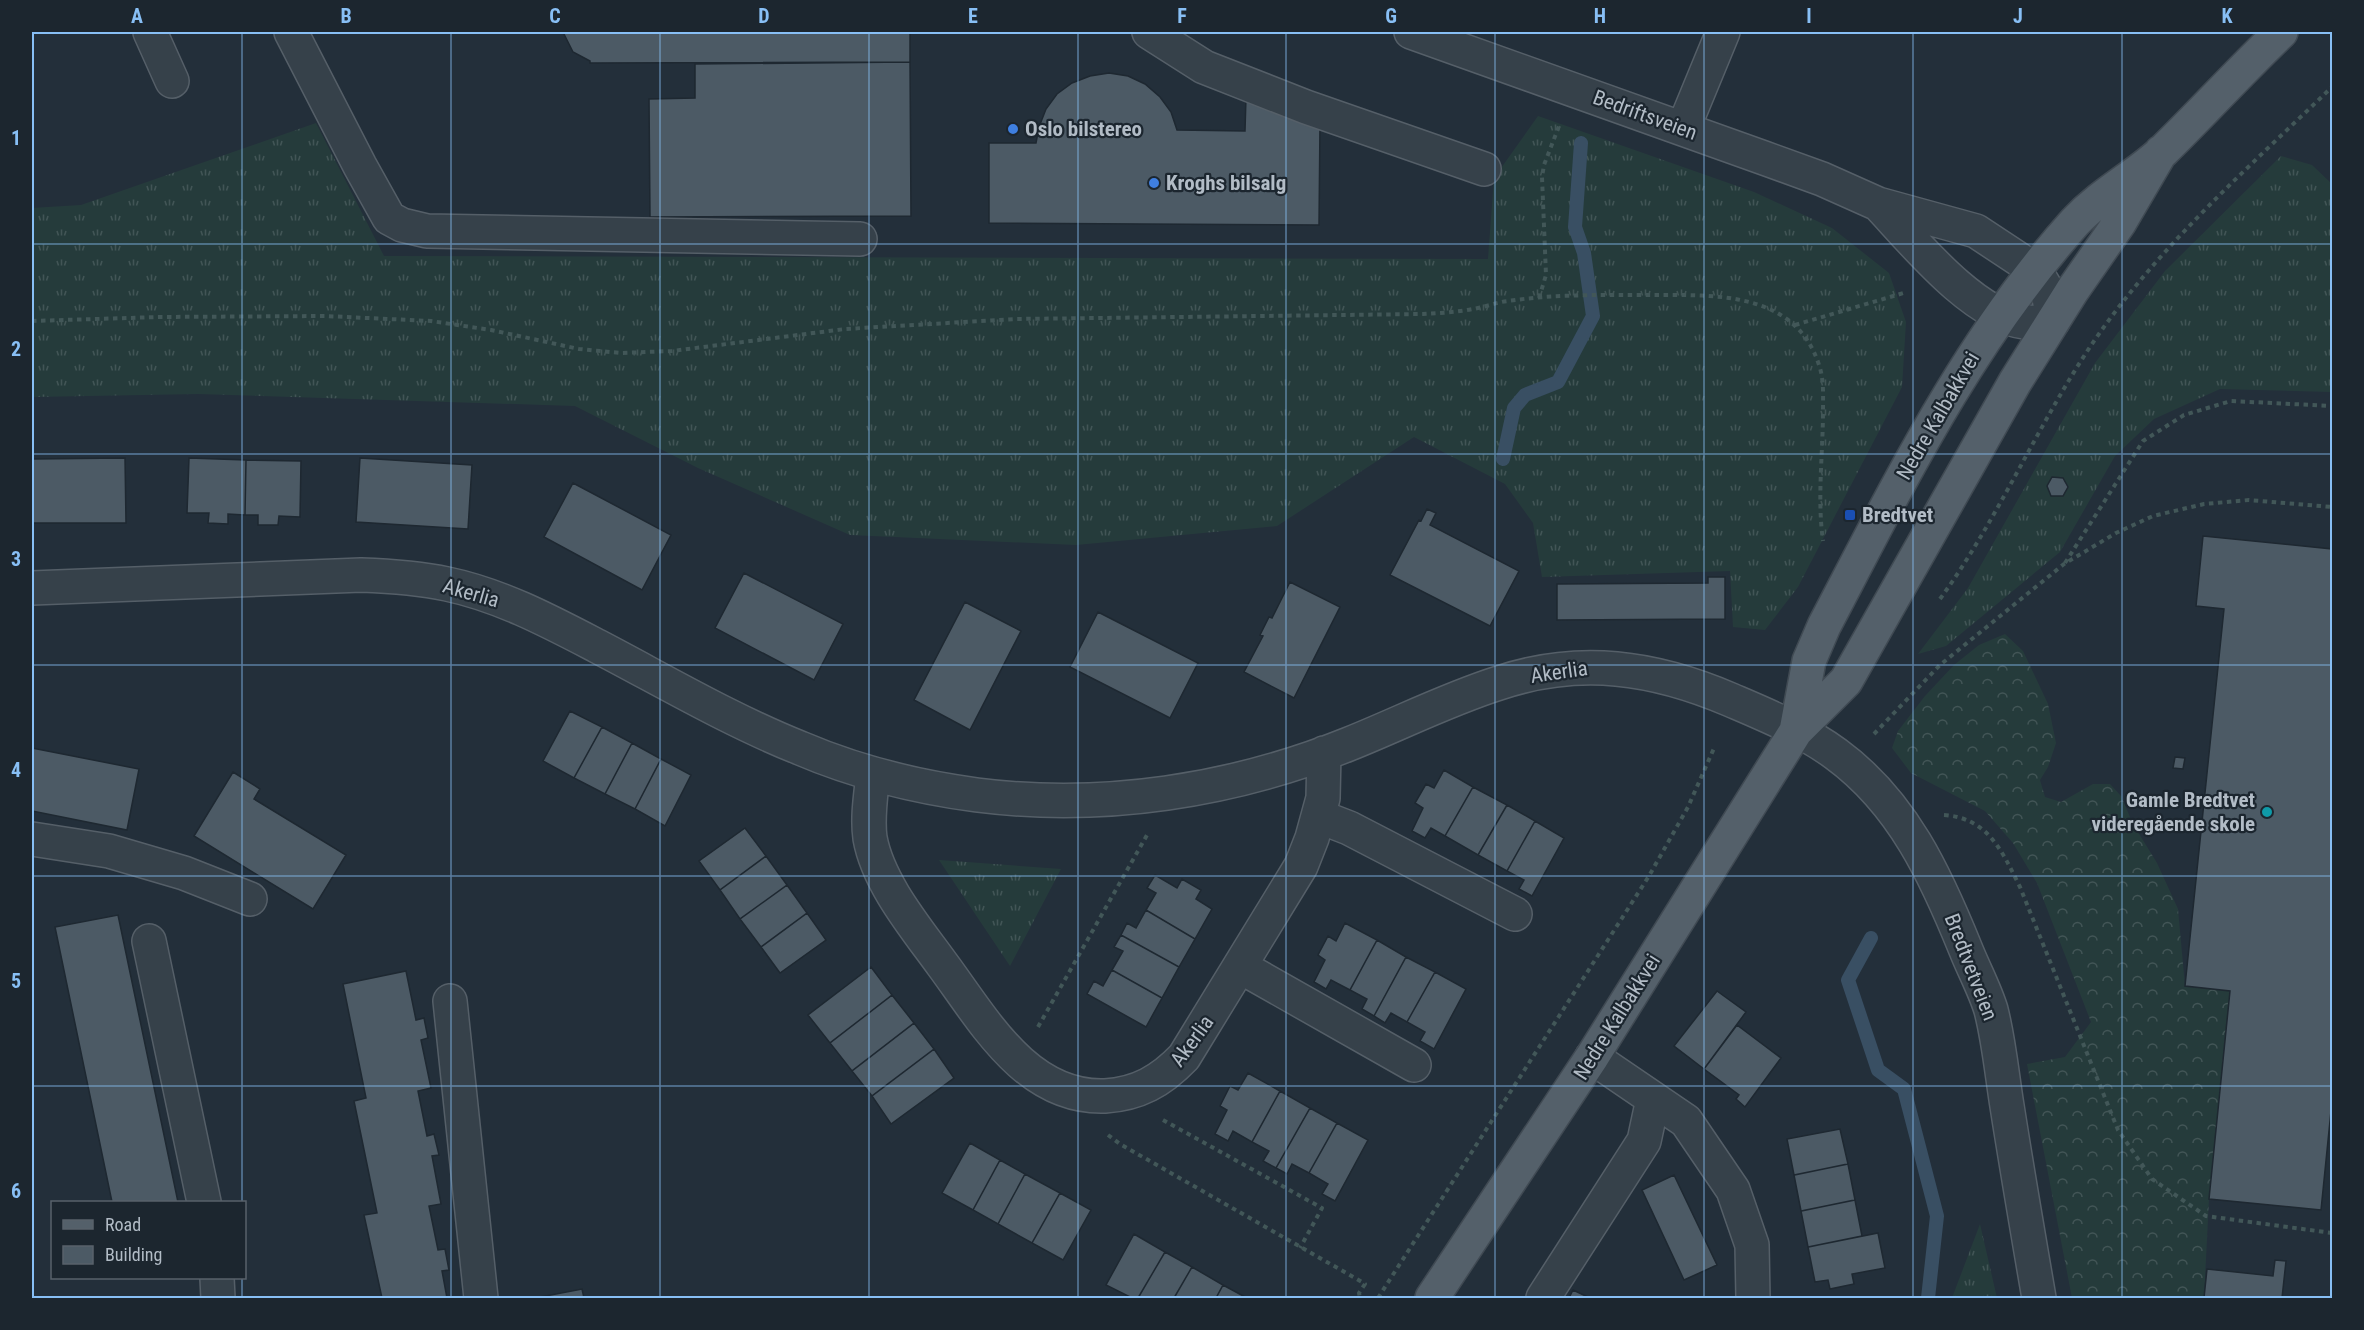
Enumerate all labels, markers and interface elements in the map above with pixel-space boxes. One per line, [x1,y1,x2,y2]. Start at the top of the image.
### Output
text: A [131,4,143,28]
text: B [340,4,352,28]
text: C [549,4,561,28]
text: D [758,4,770,28]
text: E [968,4,978,28]
text: F [1177,4,1187,28]
text: G [1385,4,1397,28]
text: H [1594,4,1606,28]
text: I [1806,4,1812,28]
text: J [2013,4,2023,28]
text: K [2221,4,2233,28]
street label: Bedriftsveien [1590,85,1700,145]
place label: Oslo bilstereo [1025,117,1142,141]
marker: Oslo bilstereo [1006,122,1020,136]
text: 1 [11,126,21,150]
place label: Kroghs bilsalg [1166,171,1286,195]
marker: Kroghs bilsalg [1147,176,1161,190]
text: 2 [11,337,21,361]
street label: Nedre Kalbakkvei [1892,348,1984,484]
place label: Bredtvet [1862,503,1933,527]
marker: Bredtvet [1843,508,1857,522]
text: 3 [11,547,21,571]
street label: Akerlia [440,574,502,612]
street label: Akerlia [1529,656,1589,688]
text: 4 [11,758,21,782]
place label: Gamle Bredtvet videregående skole [2092,788,2255,836]
marker: Gamle Bredtvet videregående skole [2260,805,2274,819]
street label: Bredtvetveien [1940,910,2002,1024]
street label: Nedre Kalbakkvei [1569,950,1665,1084]
text: 5 [11,969,21,993]
street label: Akerlia [1165,1011,1219,1071]
text: 6 [11,1179,21,1203]
legend [51,1201,246,1279]
text: Road [105,1214,141,1235]
text: Building [105,1244,162,1265]

